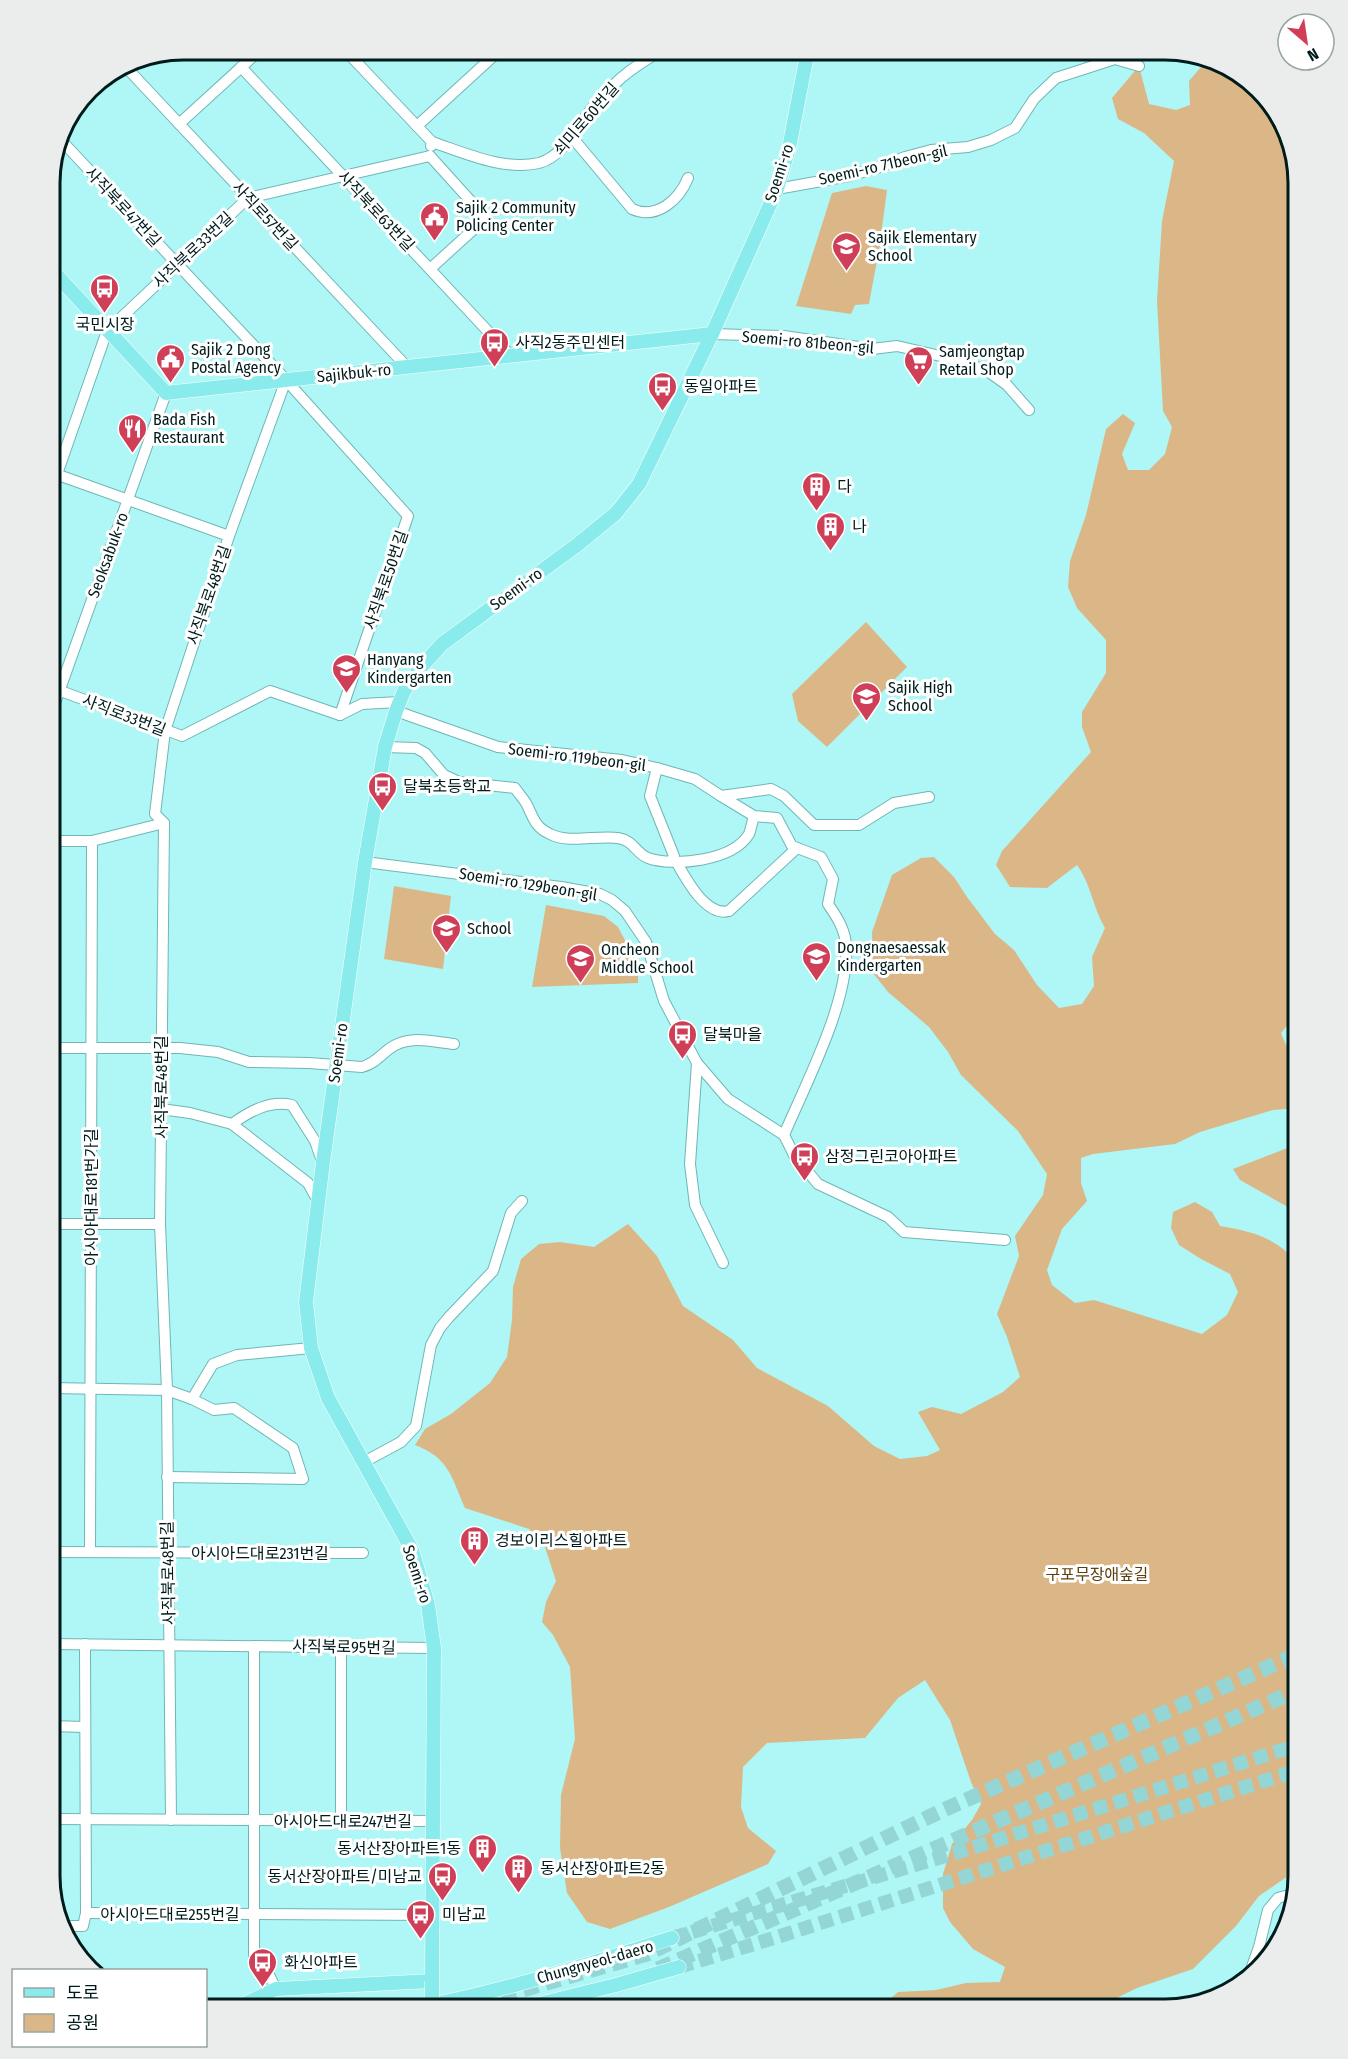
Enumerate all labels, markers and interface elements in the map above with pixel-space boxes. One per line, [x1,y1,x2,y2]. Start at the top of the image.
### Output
north arrow [1276,12,1336,72]
text: N [1304,44,1322,65]
street label: 쇠미로60번길 [549,79,623,159]
street label: Soemi-ro 71beon-gil [817,141,949,189]
street label: Soemi-ro [761,142,797,204]
street label: 사직북로47번길 [81,163,165,251]
street label: 사직북로63번길 [334,167,418,255]
street label: 사직로57번길 [228,178,302,254]
place label: Sajik 2 Community Policing Center [456,198,577,235]
public building icon: Sajik 2 Community Policing Center [419,200,451,242]
street label: 사직북로33번길 [149,208,237,292]
place label: Sajik Elementary School [868,228,978,265]
school or university icon: Sajik Elementary School [831,230,863,272]
bus stop icon: 국민시장 [89,272,121,314]
place label: 국민시장 [76,315,135,334]
bus stop icon: 사직2동주민센터 [478,326,510,368]
street label: Soemi-ro 81beon-gil [741,327,875,357]
place label: 사직2동주민센터 [515,333,625,352]
place label: Sajik 2 Dong Postal Agency [191,340,282,377]
public building icon: Sajik 2 Dong Postal Agency [154,342,186,384]
place label: Samjeongtap Retail Shop [939,342,1025,379]
supermarket icon: Samjeongtap Retail Shop [902,344,934,386]
street label: Sajikbuk-ro [316,360,392,386]
bus stop icon: 동일아파트 [647,370,679,412]
place label: 동일아파트 [684,377,758,396]
place label: Bada Fish Restaurant [153,410,225,447]
restaurant icon: Bada Fish Restaurant [116,412,148,454]
building icon: 다 [800,470,832,512]
place label: 다 [837,477,852,496]
street label: Seoksabuk-ro [84,510,132,600]
building icon: 나 [815,510,847,552]
place label: 나 [852,517,867,536]
street label: 사직북로50번길 [360,528,412,632]
street label: 사직북로48번길 [183,543,235,647]
street label: Soemi-ro [486,564,546,614]
place label: Hanyang Kindergarten [367,650,452,687]
school or university icon: Hanyang Kindergarten [330,652,362,694]
place label: Sajik High School [888,678,953,715]
school or university icon: Sajik High School [851,680,883,722]
street label: 사직로33번길 [79,690,169,740]
street label: Soemi-ro 119beon-gil [507,739,647,775]
bus stop icon: 달북초등학교 [366,770,398,812]
place label: 달북초등학교 [403,777,491,796]
street label: Soemi-ro 129beon-gil [458,864,598,904]
school or university icon: School [430,912,462,954]
place label: School [467,919,511,938]
place label: Dongnaesaessak Kindergarten [837,938,947,975]
place label: Oncheon Middle School [601,940,694,977]
school or university icon: Dongnaesaessak Kindergarten [800,940,832,982]
school or university icon: Oncheon Middle School [564,942,596,984]
bus stop icon: 달북마을 [666,1018,698,1060]
street label: Soemi-ro [324,1022,352,1084]
place label: 달북마을 [703,1025,762,1044]
street label: 사직북로48번길 [152,1035,171,1139]
street label: 아시아대로181번가길 [82,1128,101,1266]
bus stop icon: 삼정그린코아아파트 [788,1140,820,1182]
place label: 삼정그린코아아파트 [825,1147,957,1166]
street label: 사직북로48번길 [158,1521,178,1625]
building icon: 경보이리스힐아파트 [458,1524,490,1566]
place label: 경보이리스힐아파트 [495,1531,627,1550]
street label: Soemi-ro [399,1543,435,1605]
street label: 아시아드대로231번길 [191,1544,329,1563]
park label: 구포무장애숲길 [1045,1565,1149,1584]
street label: 사직북로95번길 [292,1637,396,1657]
street label: 아시아드대로247번길 [274,1812,412,1831]
building icon: 동서산장아파트1동 [466,1832,498,1874]
place label: 동서산장아파트1동 [337,1839,461,1858]
building icon: 동서산장아파트2동 [503,1852,535,1894]
place label: 동서산장아파트2동 [540,1859,665,1878]
bus stop icon: 동서산장아파트/미남교 [427,1860,459,1902]
place label: 동서산장아파트/미남교 [267,1867,422,1886]
bus stop icon: 미남교 [405,1898,437,1940]
street label: 아시아드대로255번길 [100,1905,240,1924]
place label: 미남교 [442,1905,486,1924]
street label: Chungnyeol-daero [535,1936,655,1988]
bus stop icon: 화신아파트 [247,1946,279,1988]
place label: 화신아파트 [284,1953,358,1972]
legend [12,1969,207,2047]
text: 도로 [66,1982,99,2004]
text: 공원 [66,2012,99,2034]

